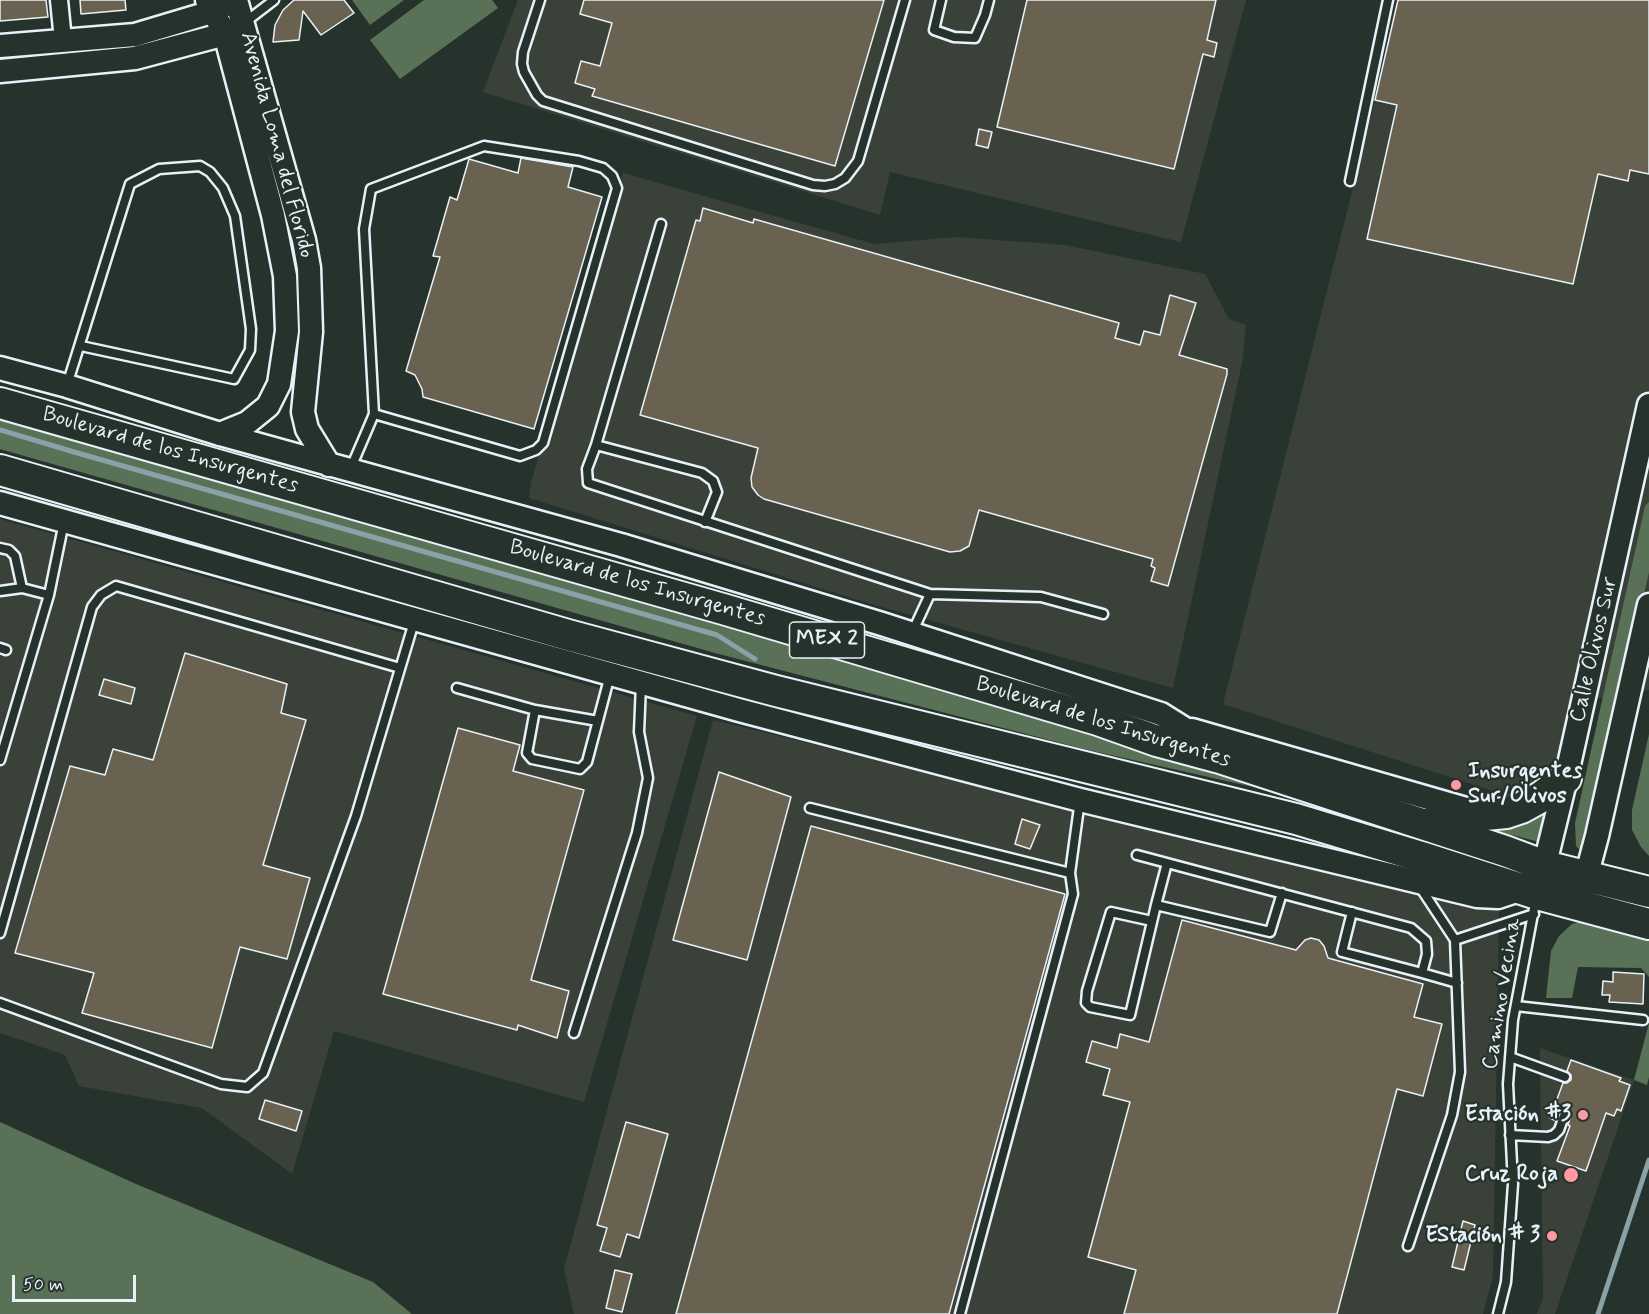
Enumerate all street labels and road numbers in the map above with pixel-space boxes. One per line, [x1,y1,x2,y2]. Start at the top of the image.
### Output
street label: Avenida Loma del Florido [233,29,319,261]
street label: Boulevard de los Insurgentes [39,402,301,500]
street label: Boulevard de los Insurgentes [506,535,768,633]
street label: Calle Olivos Sur [1565,575,1625,725]
road number: MEX 2 [790,622,864,658]
street label: Boulevard de los Insurgentes [973,672,1233,774]
street label: Camino Vecina [1478,916,1528,1072]

